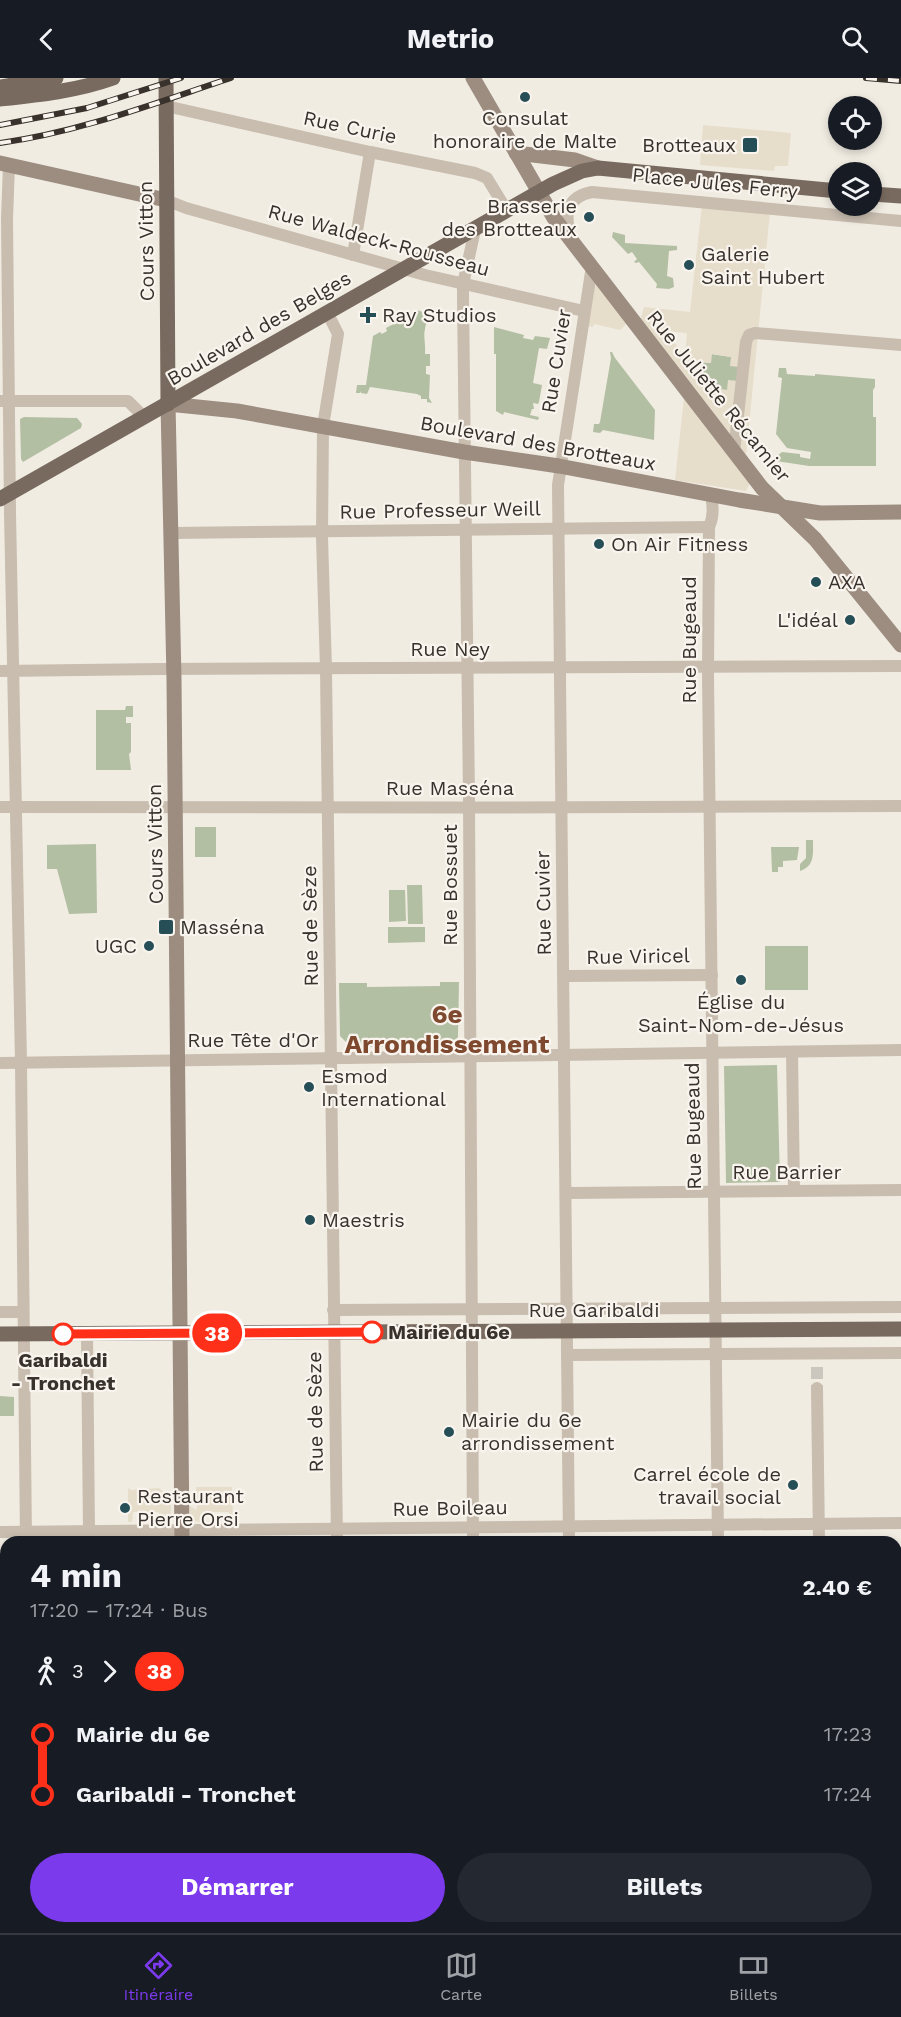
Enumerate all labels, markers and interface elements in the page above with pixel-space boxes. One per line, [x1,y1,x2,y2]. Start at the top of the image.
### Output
icon: back [30,23,63,56]
text: Metrio [407,23,494,55]
icon: search [838,23,871,56]
marker: Consulat honoraire de Malte [518,90,532,104]
map controls [828,96,882,216]
button: locate [828,96,882,150]
street label: Rue Curie [301,105,399,149]
place label: Consulat honoraire de Malte [433,106,617,153]
place label: Brotteaux [642,133,736,157]
marker: Brotteaux [741,136,759,154]
street label: Place Jules Ferry [631,162,800,204]
button: layers [828,162,882,216]
street label: Cours Vitton [133,180,159,302]
place label: Brasserie des Brotteaux [442,194,577,241]
street label: Rue Waldeck-Rousseau [266,199,492,281]
marker: Brasserie des Brotteaux [582,210,596,224]
place label: Galerie Saint Hubert [701,242,825,289]
marker: Galerie Saint Hubert [682,258,696,272]
street label: Boulevard des Belges [163,266,355,390]
place label: Ray Studios [382,303,497,327]
street label: Rue Juliette Récamier [642,305,796,487]
marker: Ray Studios [359,306,377,324]
street label: Rue Cuvier [536,307,576,415]
street label: Boulevard des Brotteaux [418,410,658,476]
street label: Rue Professeur Weill [339,496,541,524]
place label: On Air Fitness [611,532,748,556]
marker: On Air Fitness [592,537,606,551]
place label: AXA [828,570,866,594]
marker: AXA [809,575,823,589]
street label: Rue Bugeaud [677,576,701,704]
place label: L'idéal [777,608,838,632]
marker: L'idéal [843,613,857,627]
street label: Rue Ney [410,637,491,661]
street label: Rue Masséna [386,776,514,800]
street label: Cours Vitton [142,783,168,905]
street label: Rue Bossuet [438,823,462,946]
street label: Rue Cuvier [530,850,556,956]
street label: Rue de Sèze [297,865,323,987]
place label: Masséna [180,915,265,939]
marker: Masséna [157,918,175,936]
place label: UGC [95,934,137,958]
marker: UGC [142,939,156,953]
street label: Rue Viricel [586,943,690,969]
marker: Église du Saint-Nom-de-Jésus [734,973,748,987]
place label: Église du Saint-Nom-de-Jésus [638,990,844,1037]
district label: 6e Arrondissement [345,999,550,1059]
street label: Rue Tête d'Or [187,1028,319,1052]
street label: Rue Bugeaud [680,1062,706,1190]
place label: Esmod International [321,1064,446,1111]
marker: Esmod International [302,1080,316,1094]
street label: Rue Barrier [732,1160,842,1184]
place label: Maestris [322,1208,405,1232]
marker: Maestris [303,1213,317,1227]
street label: Rue Garibaldi [529,1298,659,1322]
line badge: 38 [190,1314,244,1352]
place label: Mairie du 6e [388,1320,510,1344]
text: 38 [204,1321,230,1346]
marker: Mairie du 6e [361,1321,383,1343]
marker: Garibaldi - Tronchet [52,1323,74,1345]
place label: Garibaldi - Tronchet [11,1348,116,1395]
street label: Rue de Sèze [302,1351,328,1473]
place label: Mairie du 6e arrondissement [461,1408,615,1455]
marker: Mairie du 6e arrondissement [442,1425,456,1439]
place label: Carrel école de travail social [633,1462,781,1509]
marker: Carrel école de travail social [786,1478,800,1492]
place label: Restaurant Pierre Orsi [137,1484,245,1531]
street label: Rue Boileau [392,1495,508,1521]
marker: Restaurant Pierre Orsi [118,1501,132,1515]
text: 4 min [30,1556,122,1595]
text: 2.40 € [802,1575,872,1600]
text: 17:20 – 17:24 · Bus [30,1598,208,1622]
icon: walk [30,1655,63,1688]
icon: forward [93,1655,126,1688]
text: 3 [72,1659,84,1683]
text: 38 [147,1659,172,1684]
text: Mairie du 6e [76,1722,210,1747]
text: 17:23 [824,1722,872,1746]
text: Garibaldi - Tronchet [76,1782,296,1807]
text: 17:24 [824,1782,872,1806]
button: Démarrer [30,1853,445,1922]
button: Billets [457,1853,872,1922]
tab: Itinéraire [123,1949,193,2004]
tab: Carte [440,1949,482,2004]
tab: Billets [729,1949,778,2004]

